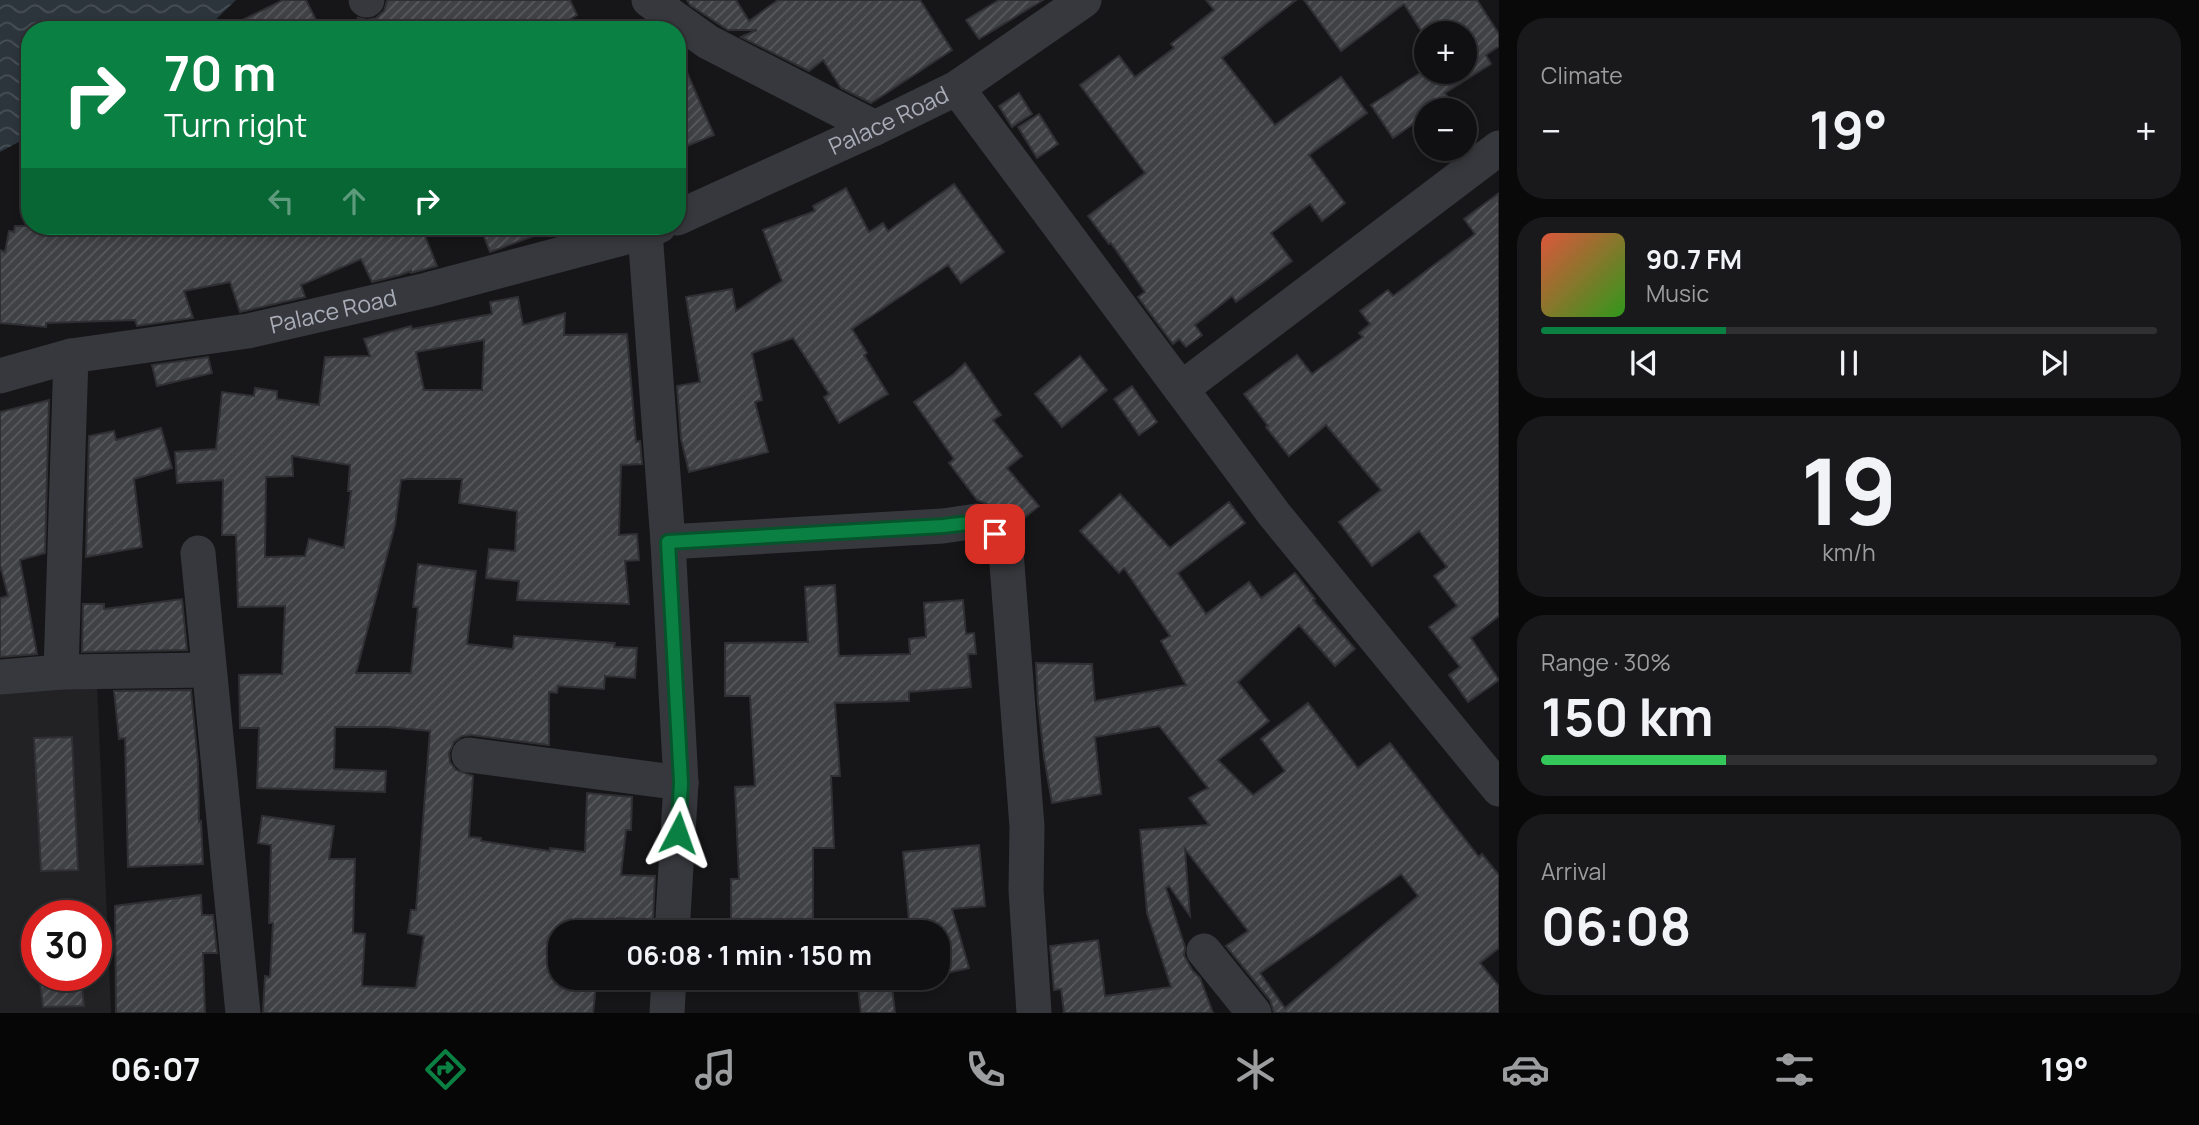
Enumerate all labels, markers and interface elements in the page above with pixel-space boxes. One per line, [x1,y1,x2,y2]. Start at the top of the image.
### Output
map controls [1414,21,1477,161]
button: + [1414,21,1477,84]
text: 70 m [164,39,276,106]
icon: right [49,49,140,140]
text: Climate [1541,59,1623,91]
street label: Palace Road [823,78,954,162]
text: 19° [1809,94,1888,165]
button: − [1414,98,1477,161]
text: Turn right [164,103,307,147]
text: − [1541,104,1562,156]
text: + [2135,104,2157,156]
icon: left [262,182,300,220]
icon: ahead [335,182,373,220]
icon: right [408,182,446,220]
text: 90.7 FM [1646,241,1742,277]
text: Music [1646,277,1709,309]
street label: Palace Road [266,280,400,341]
icon: previous [1625,344,1663,382]
icon: pause [1830,344,1868,382]
icon: next [2035,344,2073,382]
text: 19 [1801,428,1897,552]
pin [965,504,1025,564]
icon: arrive [976,515,1014,553]
text: km/h [1822,536,1876,568]
text: Range · 30% [1541,646,1671,678]
text: 150 km [1541,681,1714,752]
position arrow [641,796,715,870]
text: Arrival [1541,855,1607,887]
text: 06:08 [1541,890,1691,961]
speed limit sign: 30 [21,900,112,991]
text: 06:08 · 1 min · 150 m [626,937,872,973]
icon: directions [421,1045,470,1094]
icon: music [691,1045,740,1094]
icon: phone [961,1045,1010,1094]
icon: climate [1231,1045,1280,1094]
icon: car [1501,1045,1550,1094]
icon: filters [1770,1045,1819,1094]
text: 06:07 [110,1047,200,1091]
text: 19° [2040,1047,2089,1091]

